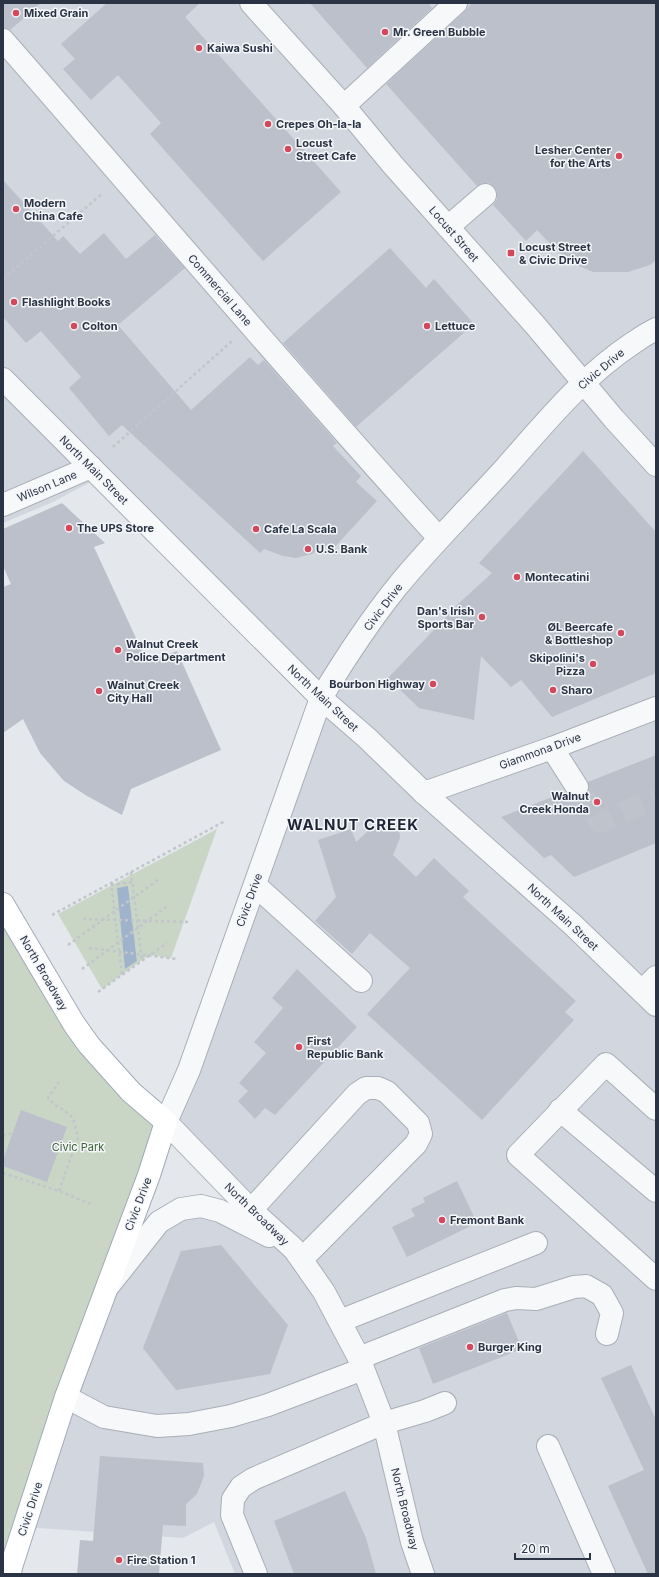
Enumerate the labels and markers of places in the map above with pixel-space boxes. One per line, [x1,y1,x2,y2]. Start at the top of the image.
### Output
place label: Mixed Grain [24,6,88,20]
marker: Mixed Grain [11,8,21,18]
place label: Mr. Green Bubble [393,25,486,39]
marker: Mr. Green Bubble [380,27,390,37]
place label: Kaiwa Sushi [207,41,273,55]
marker: Kaiwa Sushi [194,43,204,53]
place label: Crepes Oh-la-la [276,117,362,131]
marker: Crepes Oh-la-la [263,119,273,129]
place label: Locust Street Cafe [296,136,357,163]
place label: Lesher Center for the Arts [535,143,612,170]
marker: Locust Street Cafe [283,144,293,154]
marker: Lesher Center for the Arts [614,151,624,161]
place label: Modern China Cafe [24,196,83,223]
marker: Modern China Cafe [11,204,21,214]
place label: Locust Street & Civic Drive [519,240,591,267]
marker: Locust Street & Civic Drive [506,248,516,258]
place label: Flashlight Books [22,295,111,309]
marker: Flashlight Books [9,297,19,307]
place label: Colton [82,319,118,333]
place label: Lettuce [435,319,476,333]
marker: Colton [69,321,79,331]
marker: Lettuce [422,321,432,331]
place label: The UPS Store [77,521,154,535]
place label: Cafe La Scala [264,522,337,536]
marker: The UPS Store [64,523,74,533]
marker: Cafe La Scala [251,524,261,534]
place label: U.S. Bank [316,542,368,556]
marker: U.S. Bank [303,544,313,554]
place label: Montecatini [525,570,589,584]
marker: Montecatini [512,572,522,582]
place label: Dan's Irish Sports Bar [417,604,475,631]
marker: Dan's Irish Sports Bar [477,612,487,622]
place label: ØL Beercafe & Bottleshop [545,620,613,647]
marker: ØL Beercafe & Bottleshop [616,628,626,638]
place label: Walnut Creek Police Department [126,637,226,664]
marker: Walnut Creek Police Department [113,645,123,655]
place label: Skipolini's Pizza [529,651,585,678]
marker: Skipolini's Pizza [588,659,598,669]
place label: Bourbon Highway [329,677,425,691]
place label: Walnut Creek City Hall [107,678,180,705]
marker: Bourbon Highway [428,679,438,689]
place label: Sharo [561,683,593,697]
marker: Sharo [548,685,558,695]
marker: Walnut Creek City Hall [94,686,104,696]
place label: Walnut Creek Honda [519,789,589,816]
marker: Walnut Creek Honda [592,797,602,807]
place label: First Republic Bank [307,1034,384,1061]
marker: First Republic Bank [294,1042,304,1052]
place label: Fremont Bank [450,1213,525,1227]
marker: Fremont Bank [437,1215,447,1225]
place label: Burger King [478,1340,542,1354]
marker: Burger King [465,1342,475,1352]
place label: Fire Station 1 [127,1553,196,1567]
marker: Fire Station 1 [114,1555,124,1565]

